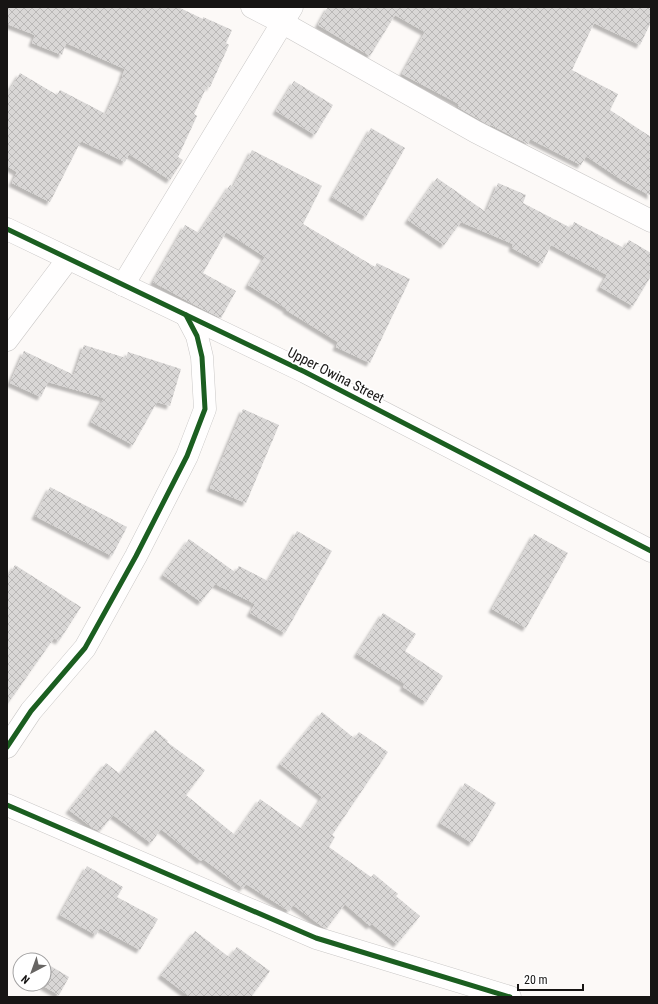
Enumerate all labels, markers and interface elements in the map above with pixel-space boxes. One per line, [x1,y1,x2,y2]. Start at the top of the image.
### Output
street label: Upper Owina Street [285,344,387,406]
north arrow [12,952,52,992]
scale bar [518,966,583,992]
text: N [19,972,33,986]
text: 20 m [524,973,548,987]

